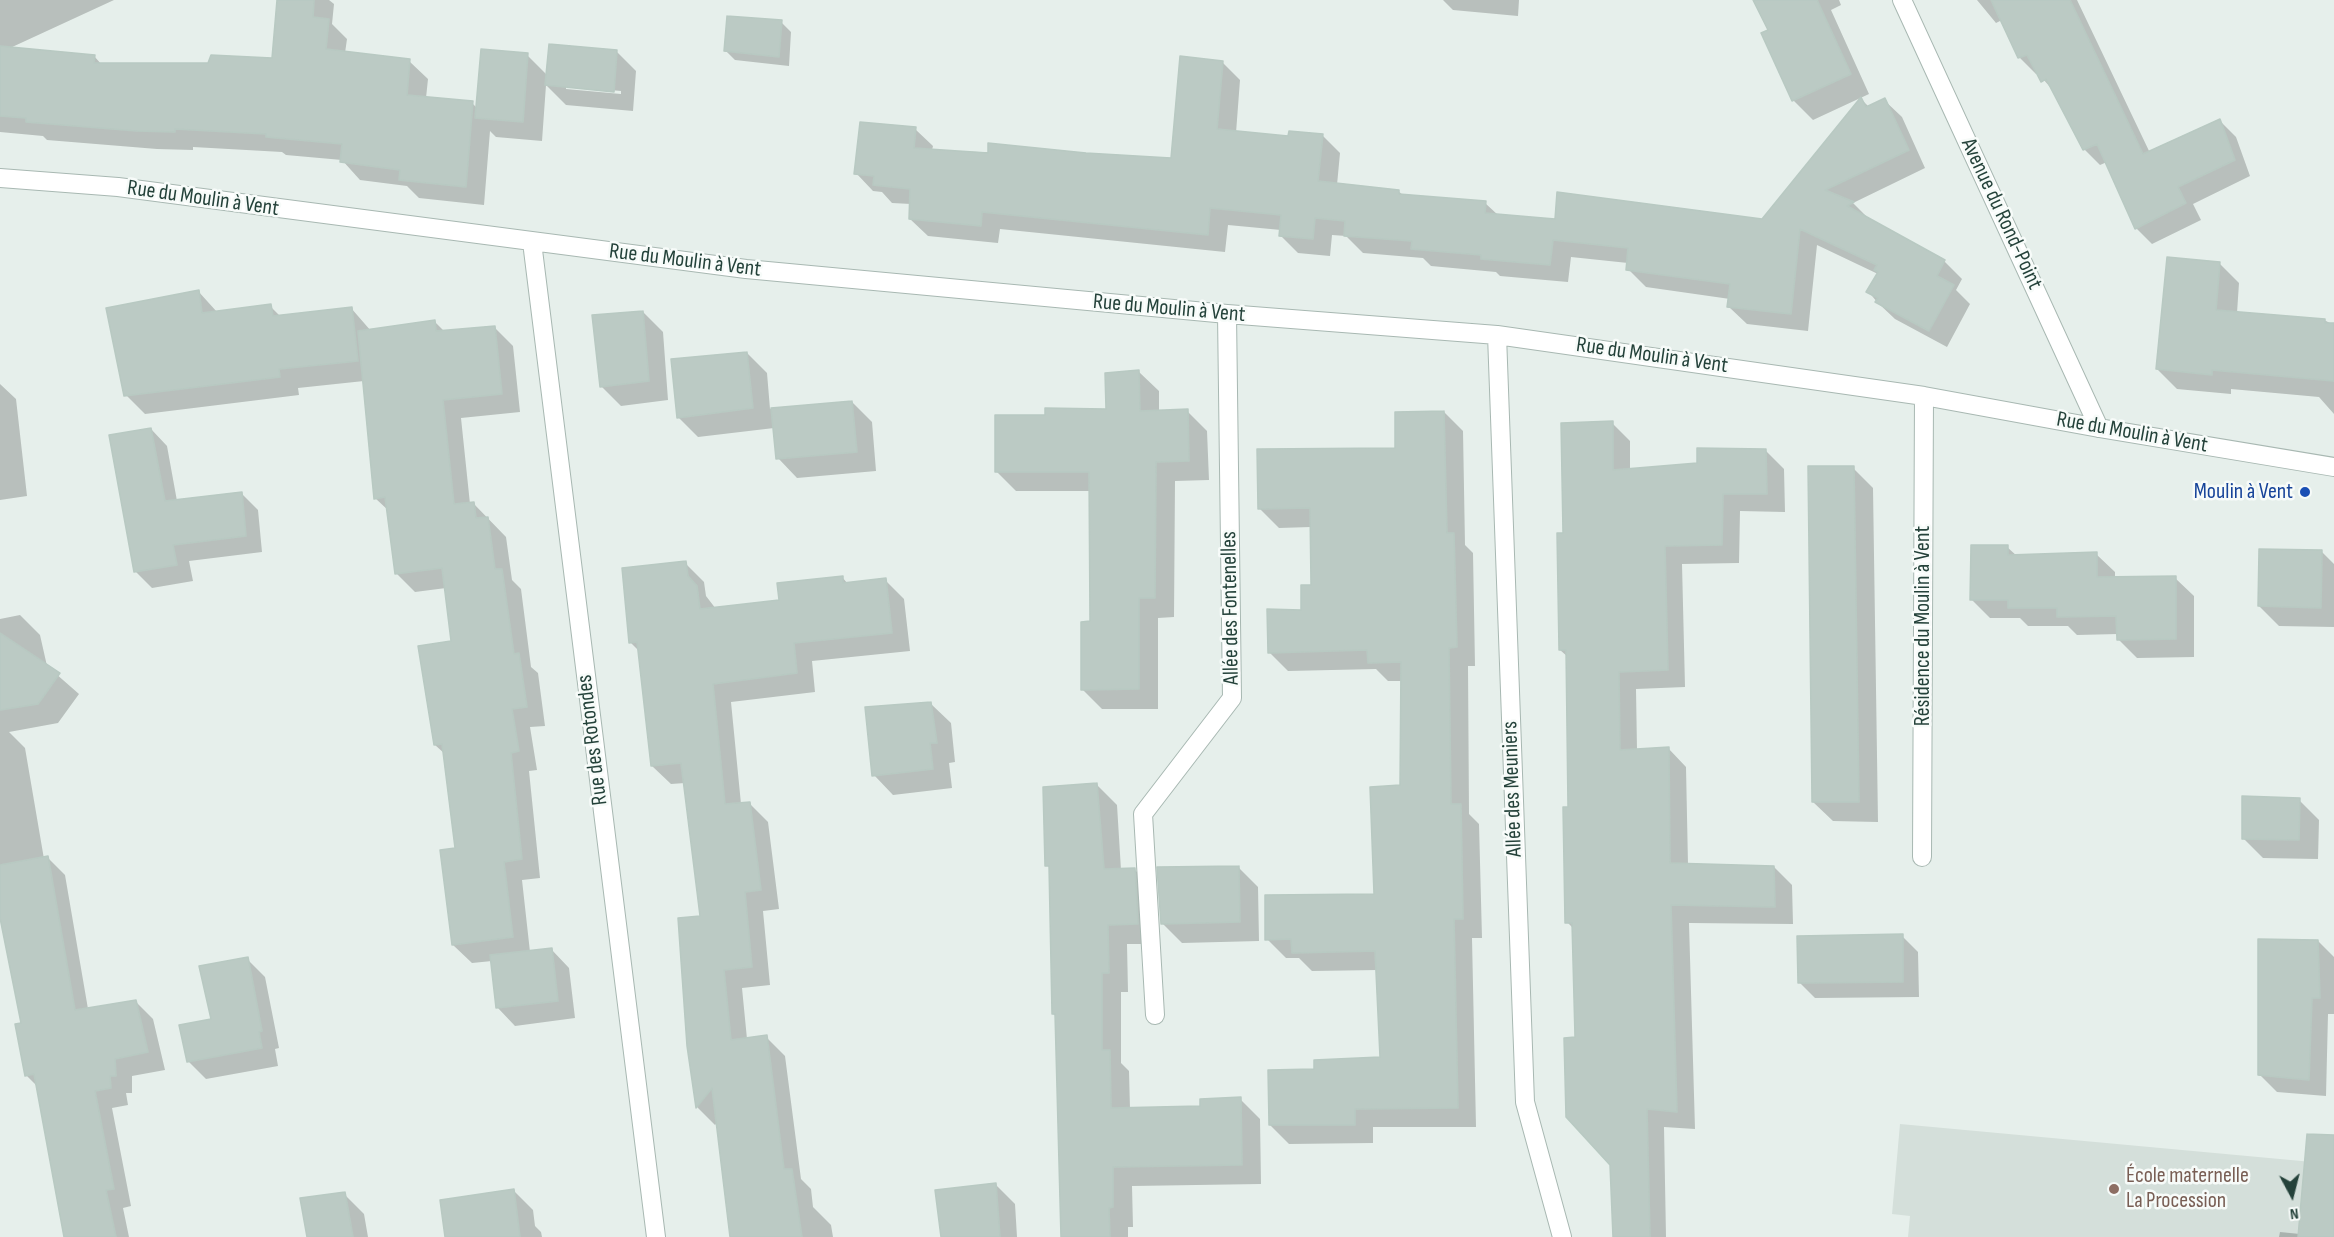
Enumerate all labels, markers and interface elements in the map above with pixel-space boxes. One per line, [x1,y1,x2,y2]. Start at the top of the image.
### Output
street label: Avenue du Rond-Point [1954,134,2048,294]
street label: Rue du Moulin à Vent [125,175,281,223]
street label: Rue du Moulin à Vent [608,239,762,283]
street label: Rue du Moulin à Vent [1092,289,1246,329]
street label: Rue du Moulin à Vent [1574,332,1730,380]
street label: Rue du Moulin à Vent [2054,407,2210,459]
place label: Moulin à Vent [2194,479,2293,505]
marker: Moulin à Vent [2298,485,2312,499]
street label: Résidence du Moulin à Vent [1910,526,1936,726]
street label: Allée des Fontenelles [1216,531,1246,685]
street label: Rue des Rotondes [572,673,614,807]
street label: Allée des Meuniers [1497,721,1529,857]
place label: École maternelle La Procession [2126,1163,2249,1214]
north arrow [2262,1165,2322,1225]
marker: École maternelle La Procession [2107,1182,2121,1196]
text: N [2289,1203,2300,1223]

